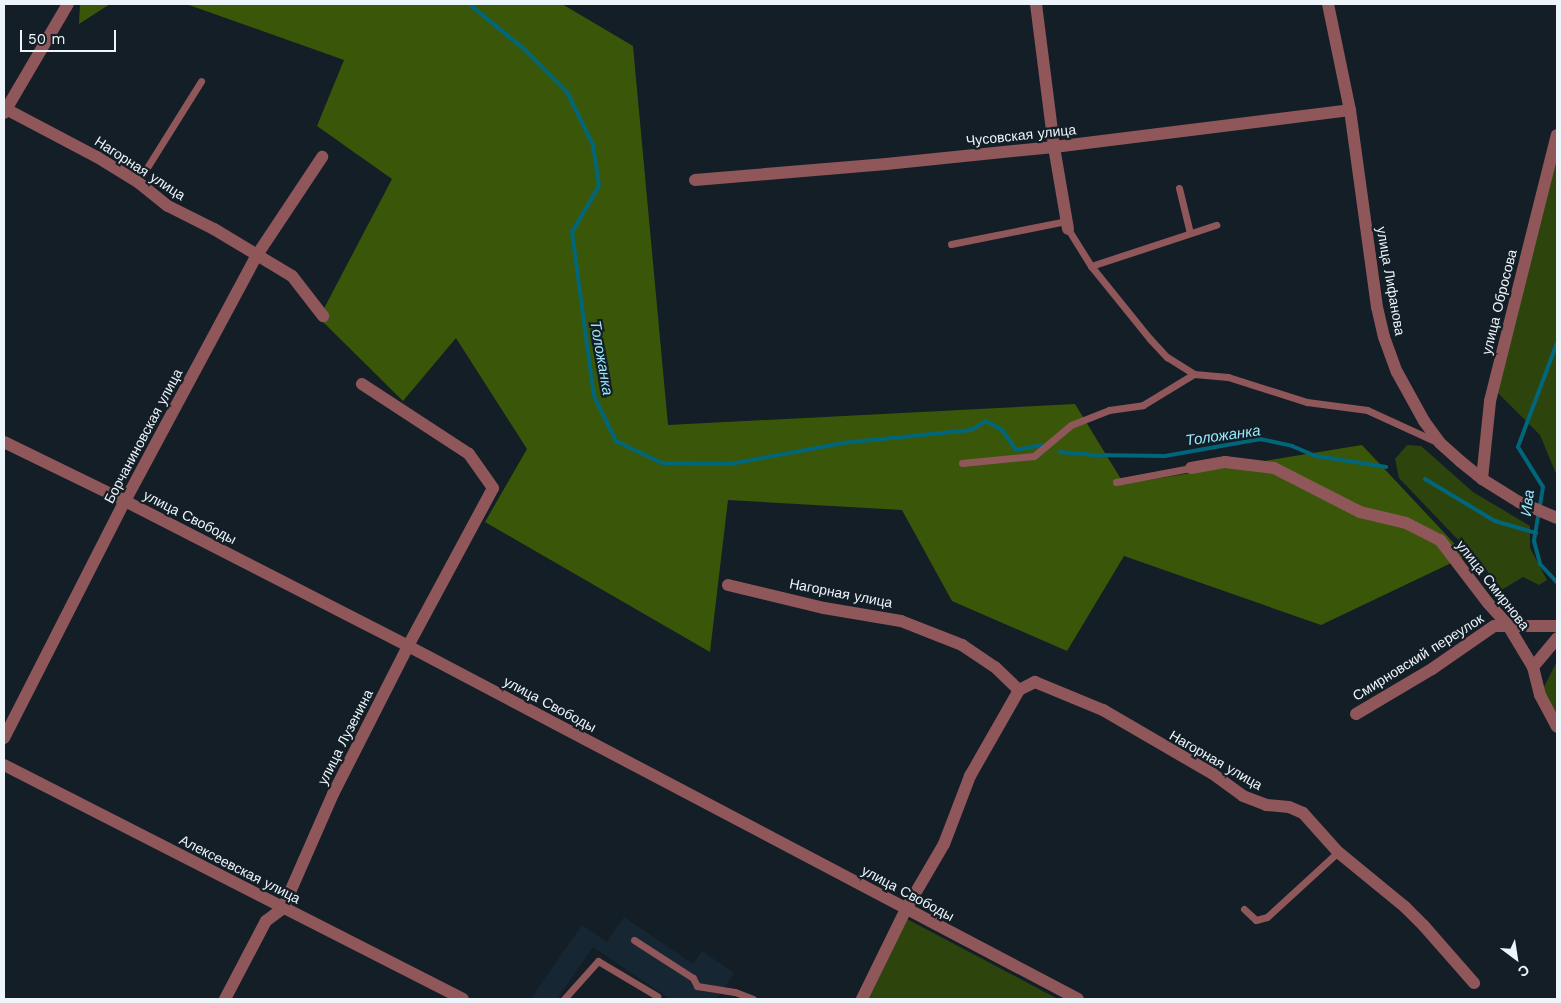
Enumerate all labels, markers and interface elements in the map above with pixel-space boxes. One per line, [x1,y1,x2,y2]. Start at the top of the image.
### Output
scale bar [22,20,119,52]
text: 50 m [28,30,65,48]
street label: Чусовская улица [965,121,1077,149]
street label: Нагорная улица [92,132,188,204]
street label: улица Лифанова [1373,225,1409,337]
street label: улица Обросова [1478,248,1520,356]
water label: Толожанка [586,319,616,397]
street label: Борчаниновская улица [100,366,186,506]
water label: Толожанка [1184,422,1262,450]
street label: улица Свободы [141,486,239,548]
water label: Ива [1517,489,1539,517]
street label: улица Смирнова [1453,537,1533,633]
street label: Нагорная улица [788,575,894,611]
street label: Смирновский переулок [1349,610,1487,704]
street label: улица Свободы [501,673,599,735]
street label: улица Лузенина [314,687,376,787]
street label: Нагорная улица [1166,727,1266,793]
street label: Алексеевская улица [177,831,303,907]
street label: улица Свободы [859,862,957,924]
north arrow [1491,933,1541,983]
text: С [1515,961,1532,980]

